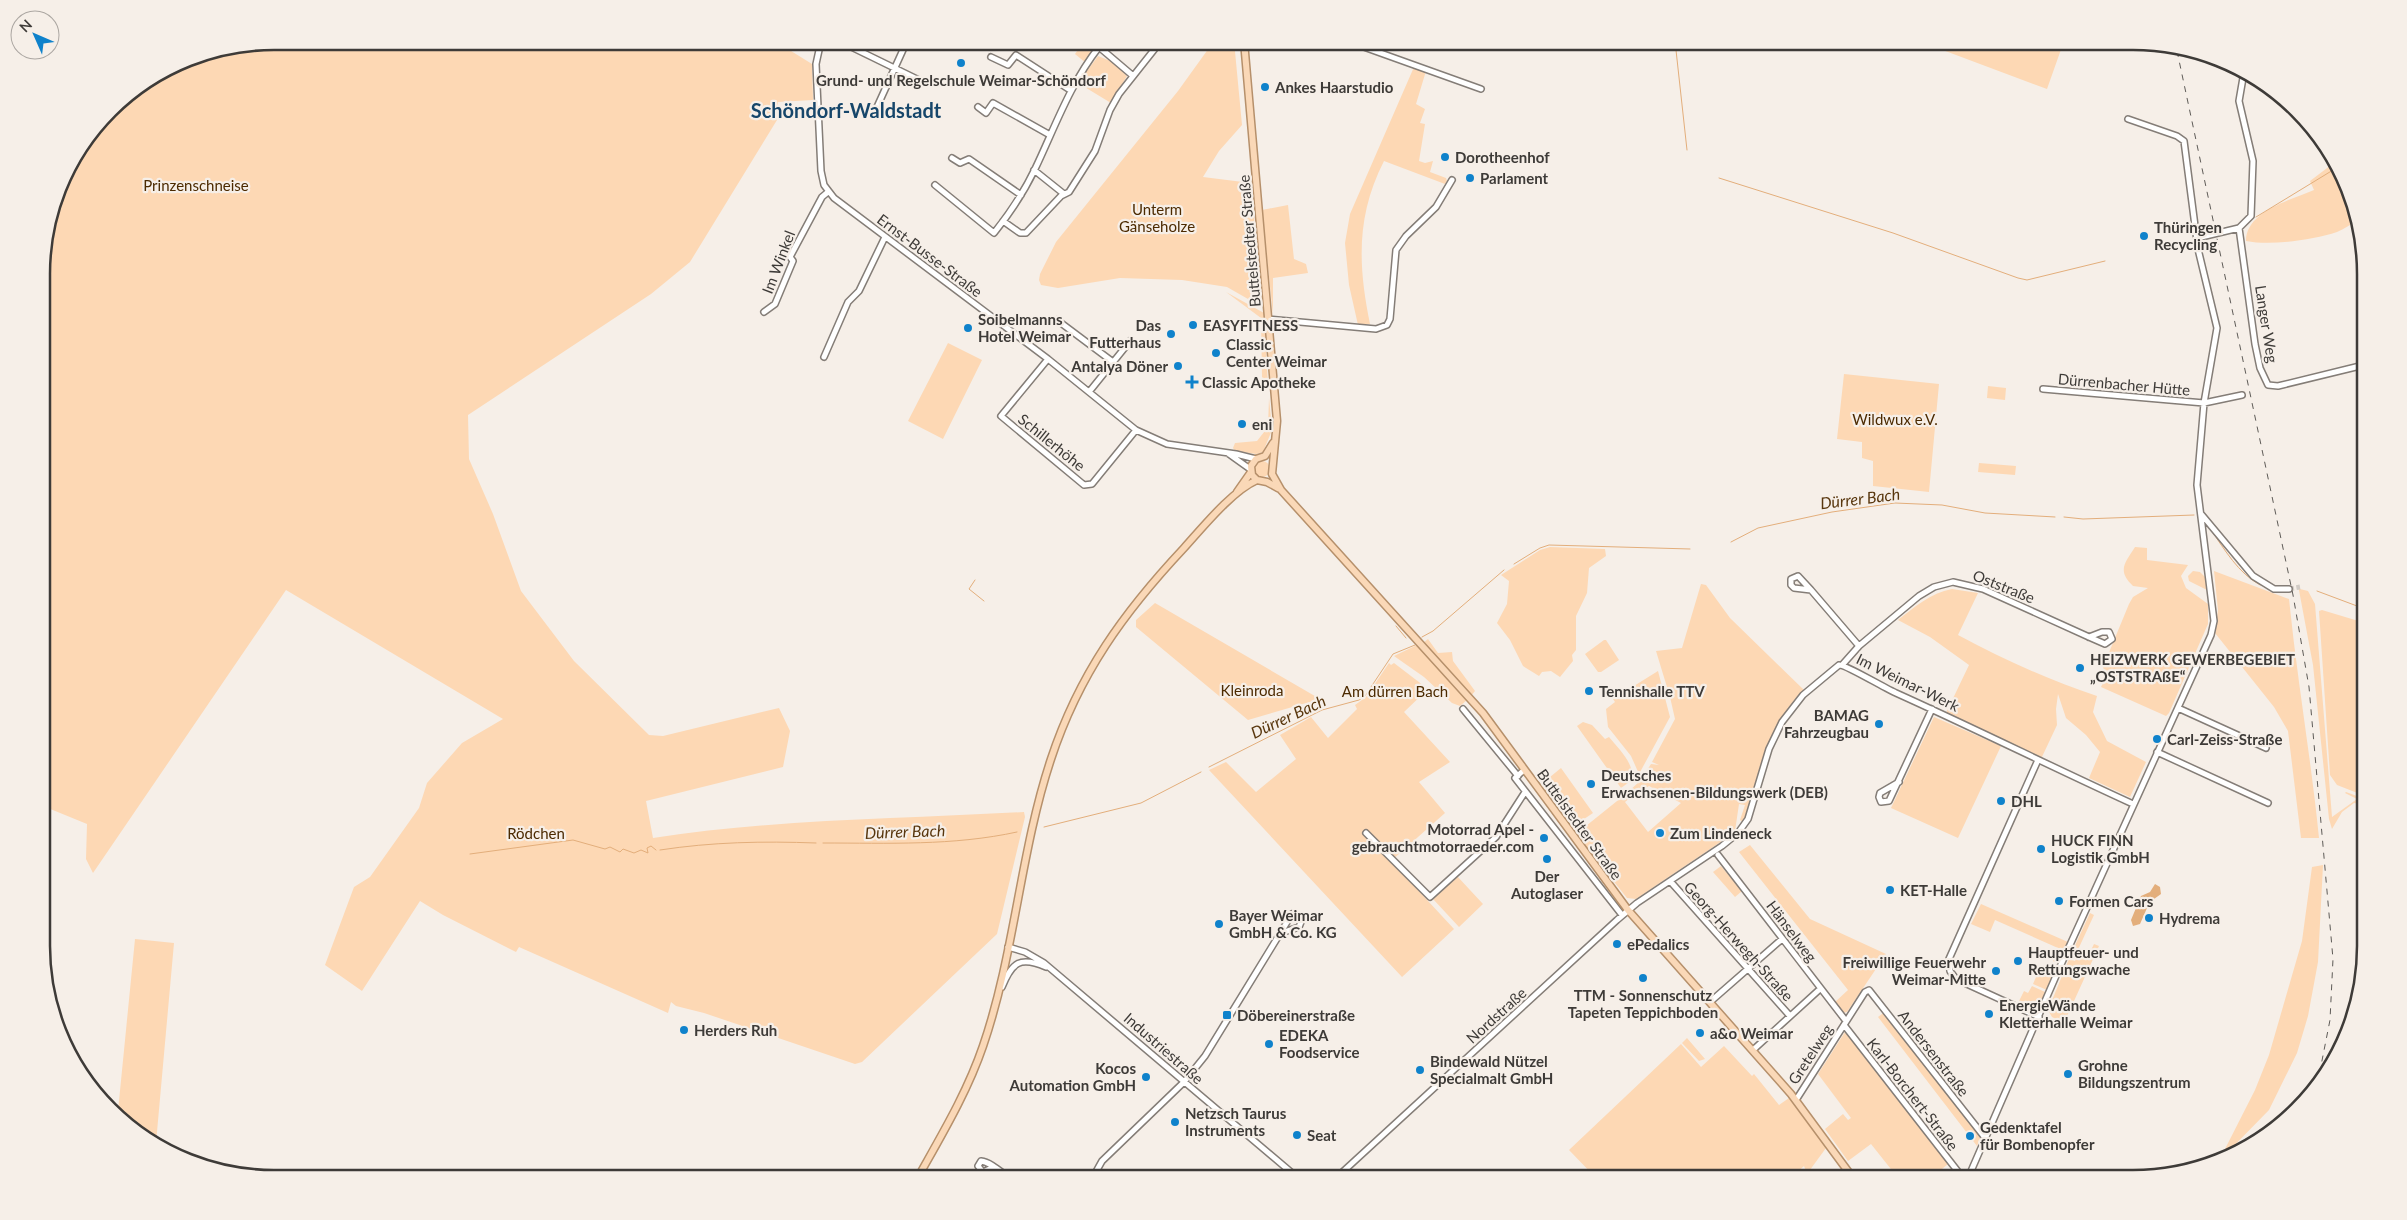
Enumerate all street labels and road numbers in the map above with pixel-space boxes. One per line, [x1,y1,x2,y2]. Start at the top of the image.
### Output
street label: Buttelstedter Straße [1234,174,1264,308]
street label: Ernst-Busse-Straße [874,210,986,300]
street label: Im Winkel [758,228,798,296]
street label: Langer Weg [2252,284,2282,364]
street label: Dürrenbacher Hütte [2057,369,2191,399]
street label: Schillerhöhe [1015,410,1089,474]
street label: Oststraße [1970,565,2038,607]
street label: Im Weimar-Werk [1854,649,1963,715]
street label: Buttelstedter Straße [1534,765,1626,883]
street label: Georg-Herwegh-Straße [1681,878,1797,1004]
street label: Hänselweg [1763,897,1821,965]
street label: Nordstraße [1462,983,1530,1047]
street label: Andersenstraße [1895,1006,1973,1100]
street label: Industriestraße [1121,1009,1207,1087]
street label: Gretelweg [1784,1020,1836,1087]
street label: Karl-Borchert-Straße [1864,1034,1963,1154]

